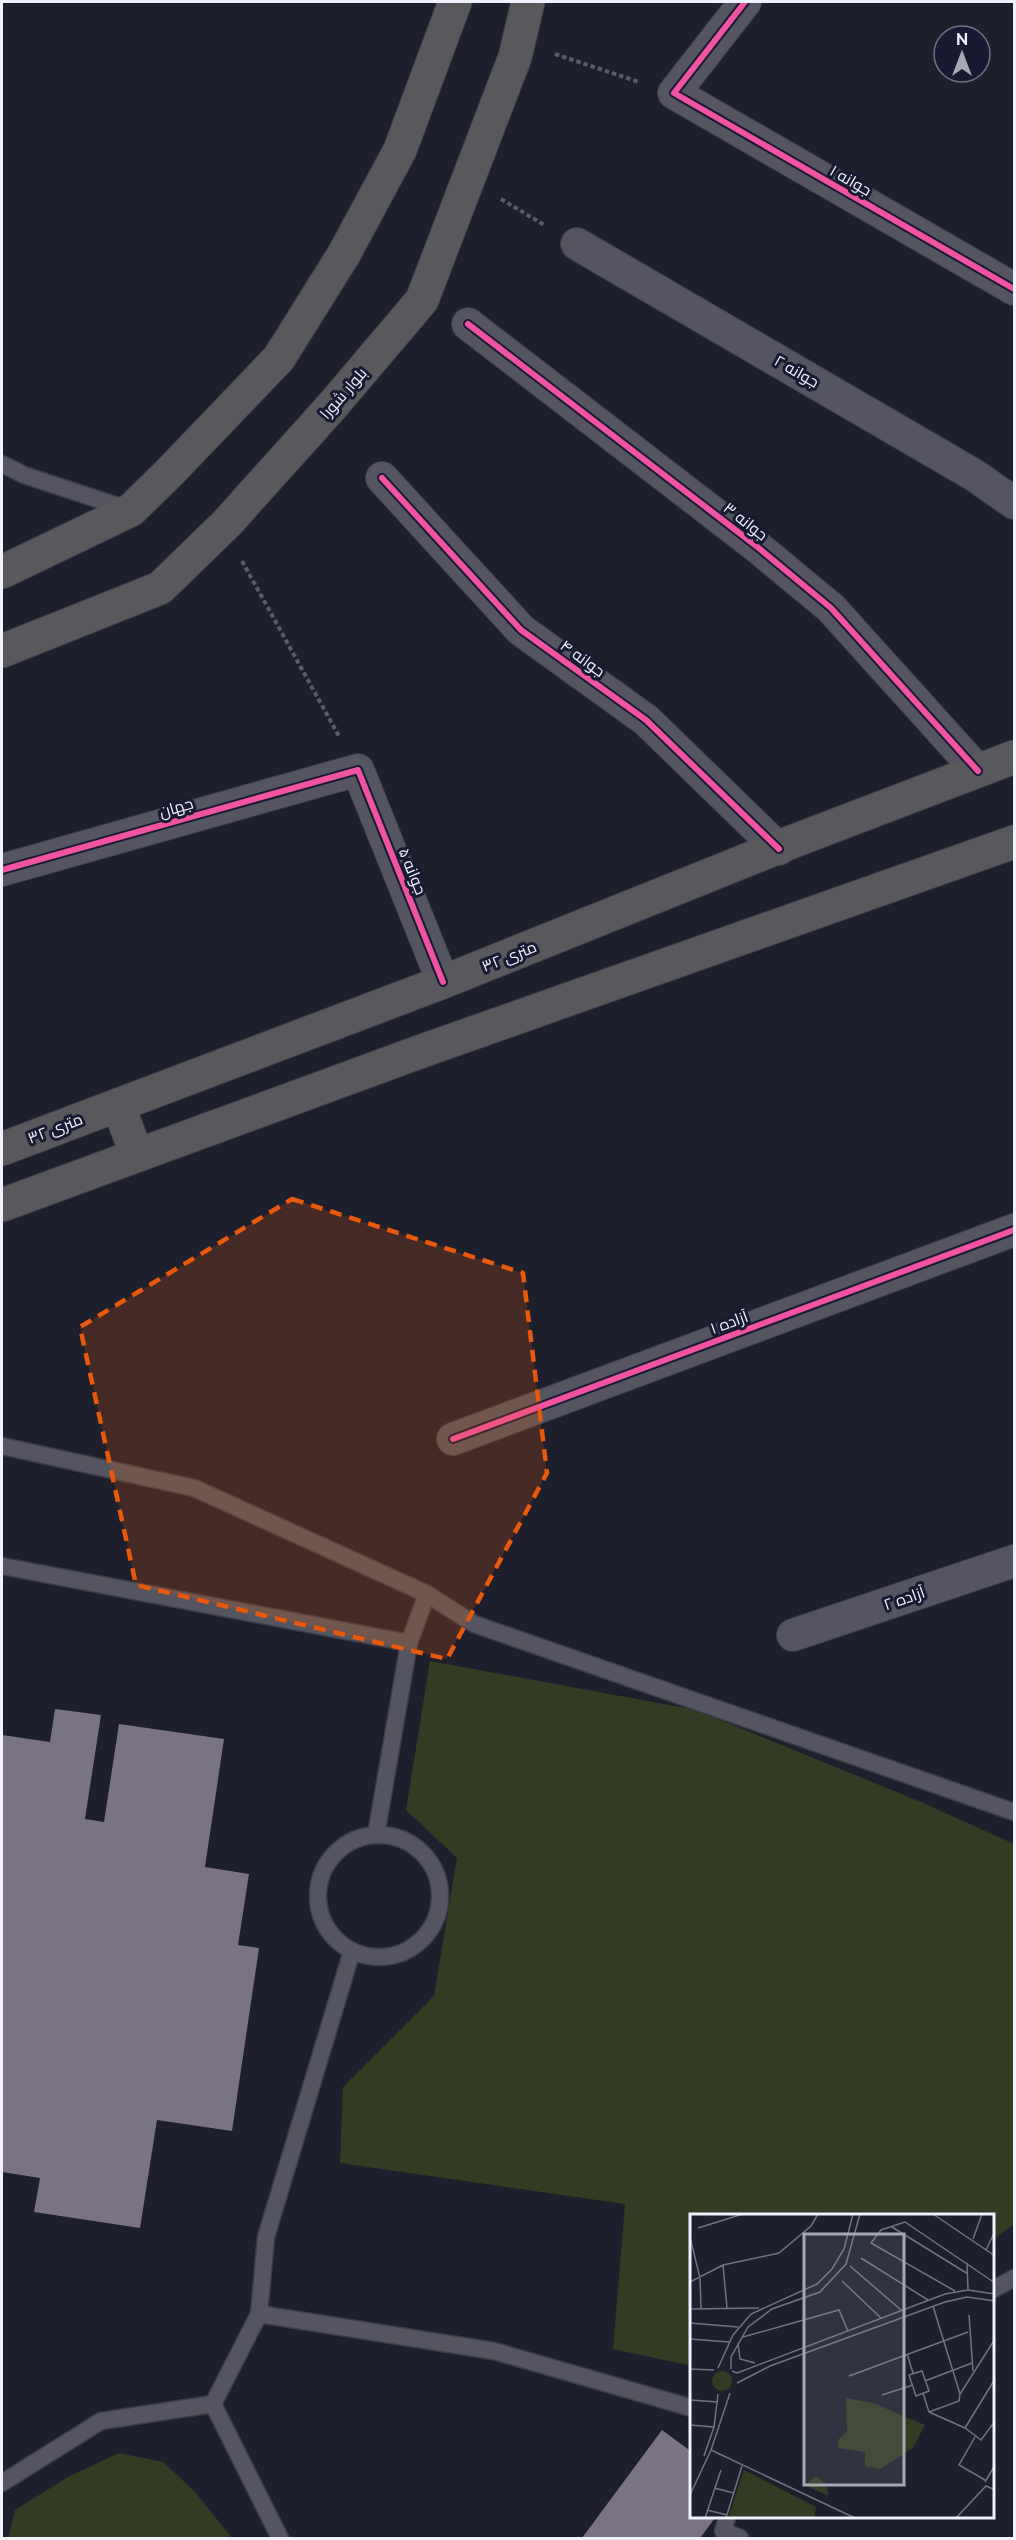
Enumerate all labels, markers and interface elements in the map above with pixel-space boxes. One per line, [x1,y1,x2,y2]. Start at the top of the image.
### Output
north arrow [932,24,992,84]
text: N [956,30,968,49]
street label: جوانه ۱ [827,161,875,200]
street label: جوانه ۲ [771,351,822,392]
street label: بلوار شورا [316,364,371,423]
street label: جوانه ۳ [720,498,772,545]
street label: جوانه ۴ [557,636,609,681]
street label: جهان [157,794,196,822]
street label: جوانه ۵ [395,845,430,897]
street label: ۳۲ متری [479,937,540,977]
street label: ۳۲ متری [25,1109,86,1149]
street label: آزاده ۱ [708,1307,751,1338]
street label: آزاده ۲ [881,1582,928,1614]
inset map [690,2214,995,2519]

